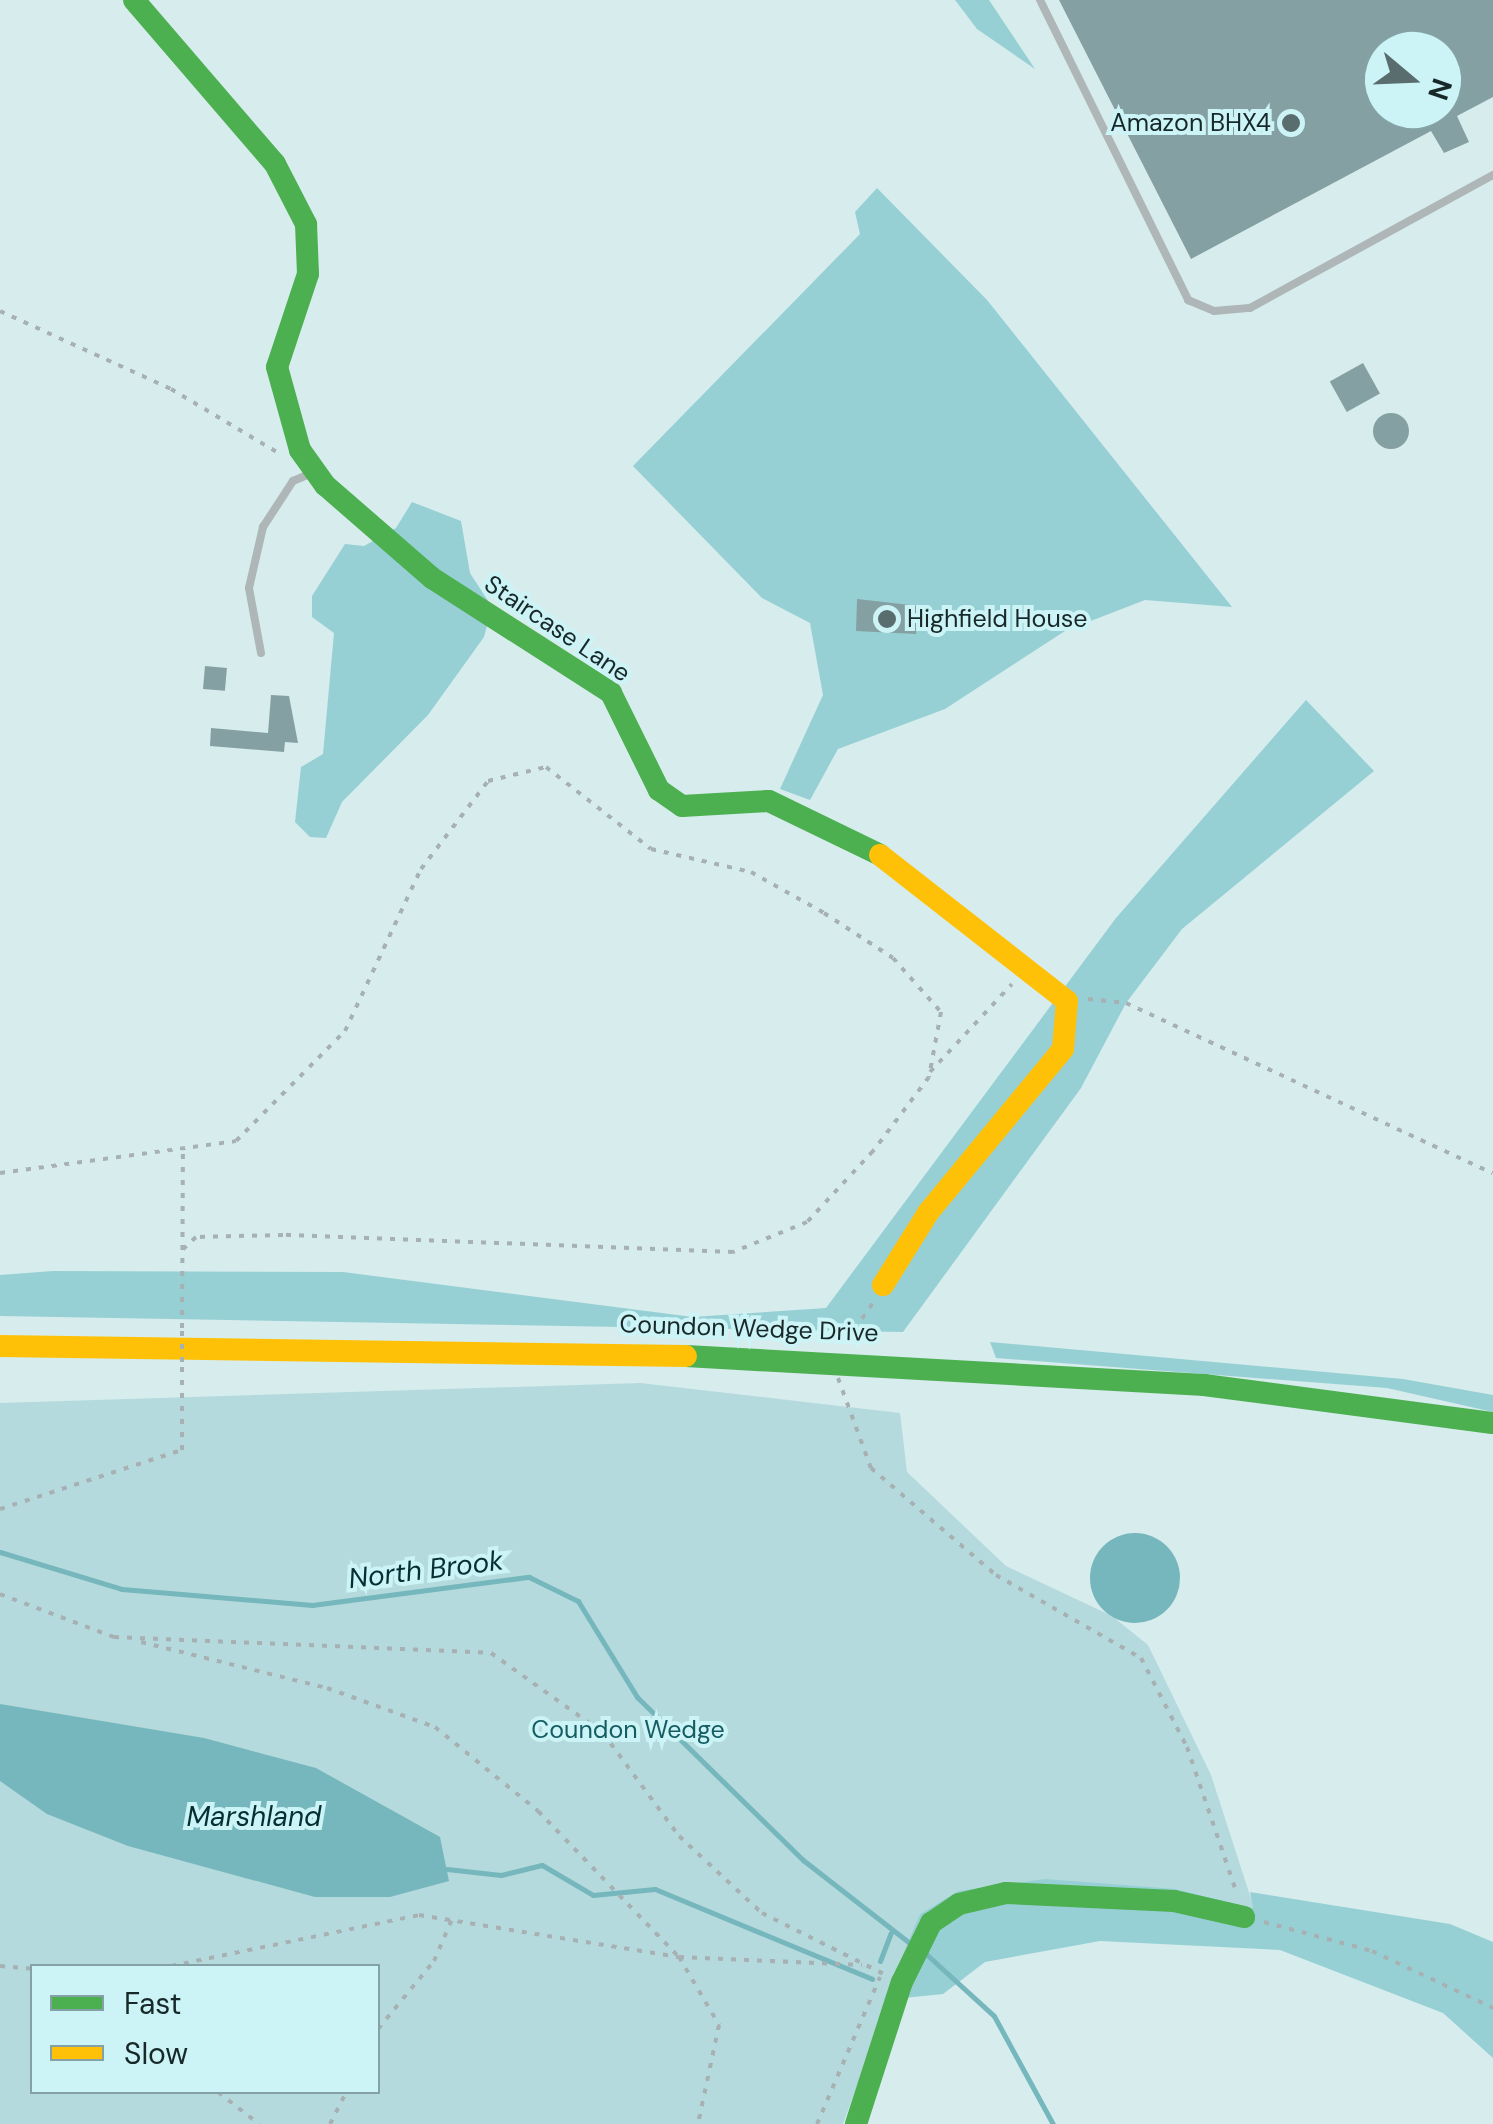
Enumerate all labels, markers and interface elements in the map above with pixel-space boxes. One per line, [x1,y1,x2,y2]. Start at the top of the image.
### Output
north arrow [1363,30,1463,130]
text: N [1419,74,1461,105]
place label: Amazon BHX4 [1110,108,1271,138]
marker: Amazon BHX4 [1280,112,1302,134]
street label: Staircase Lane [478,569,636,689]
place label: Highfield House [907,604,1087,634]
marker: Highfield House [876,608,898,630]
street label: Coundon Wedge Drive [619,1309,879,1349]
water label: North Brook [347,1544,505,1596]
park label: Coundon Wedge [531,1715,725,1745]
water label: Marshland [187,1800,321,1834]
legend [30,1964,380,2094]
text: Fast [124,1984,182,2023]
text: Slow [124,2034,188,2073]

